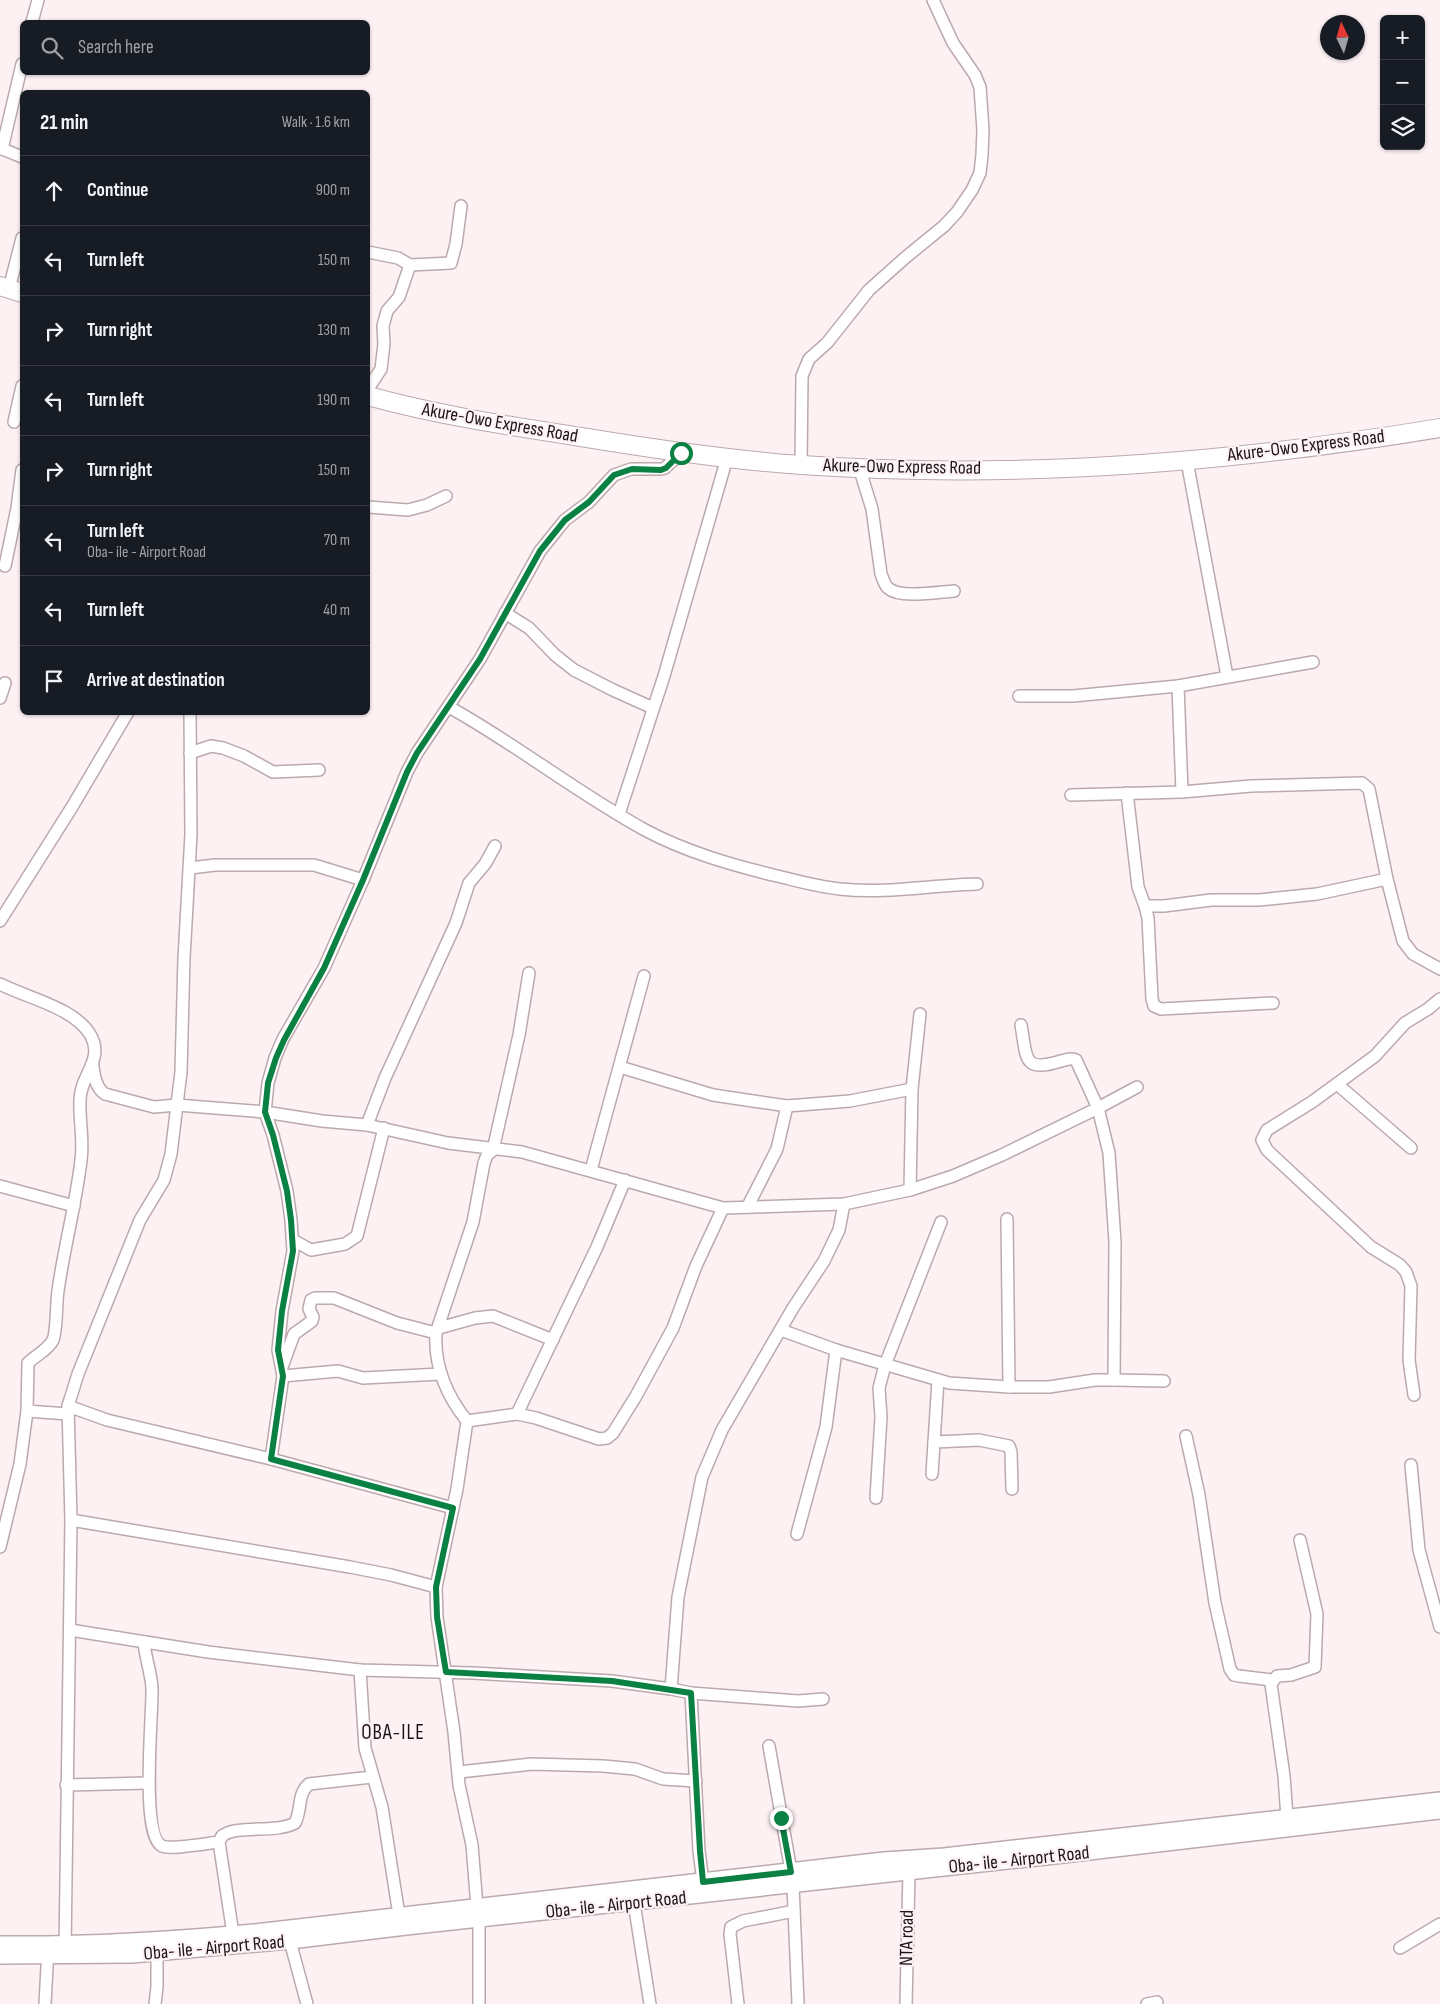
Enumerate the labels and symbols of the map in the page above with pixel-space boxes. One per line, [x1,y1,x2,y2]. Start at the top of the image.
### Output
north arrow [1320,15,1365,60]
street label: Akure-Owo Express Road [419,398,580,448]
street label: Akure-Owo Express Road [1225,425,1386,467]
route start [670,442,693,465]
street label: Akure-Owo Express Road [822,454,981,480]
district label: OBA-ILE [361,1720,425,1745]
route end [770,1807,793,1830]
street label: Oba- ile - Airport Road [948,1841,1090,1879]
street label: Oba- ile - Airport Road [545,1886,687,1924]
street label: NTA road [895,1910,919,1966]
street label: Oba- ile - Airport Road [143,1930,285,1966]

